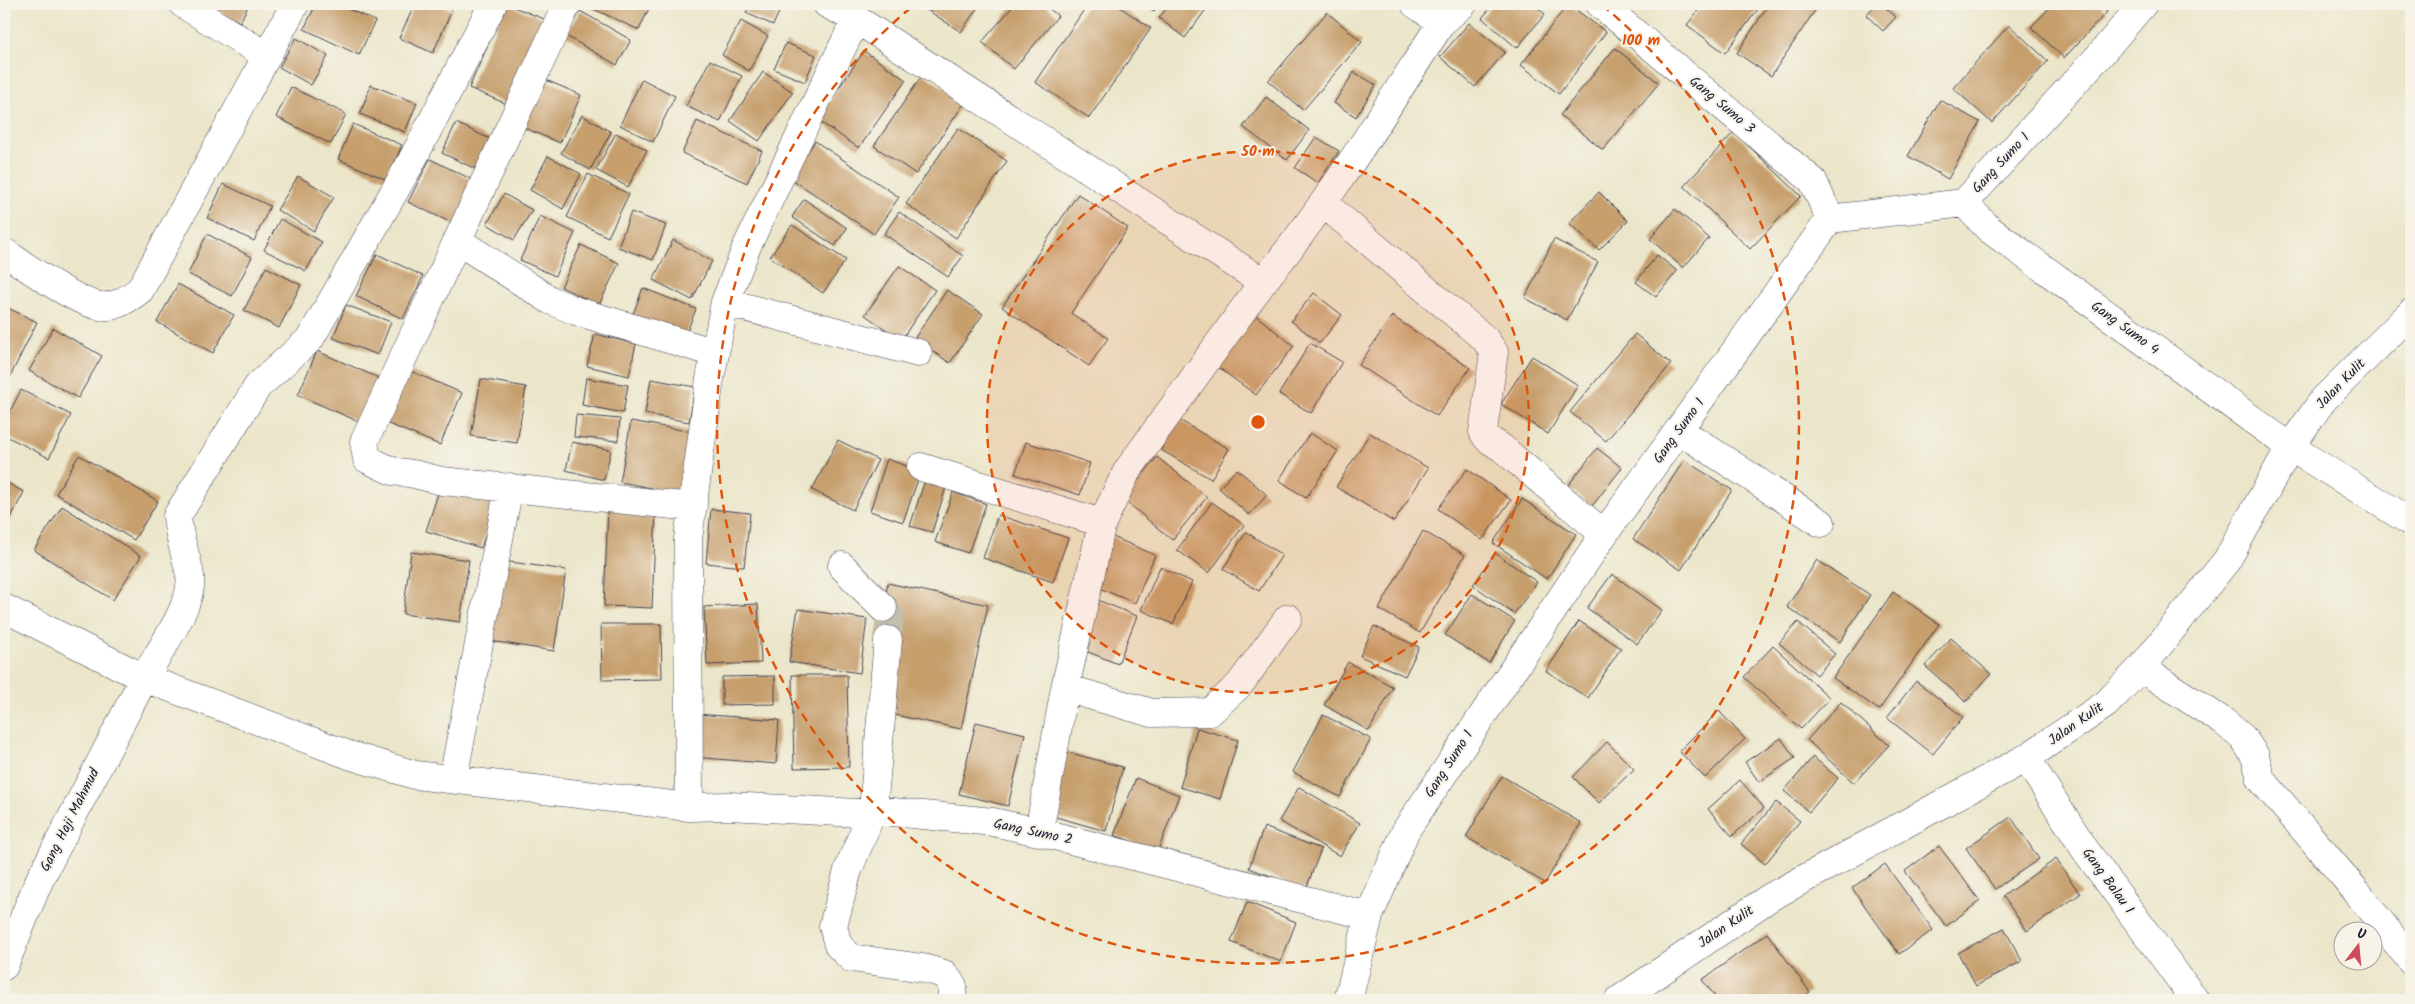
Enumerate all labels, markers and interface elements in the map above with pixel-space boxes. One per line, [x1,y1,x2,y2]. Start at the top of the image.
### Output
text: 100 m [1622,29,1660,53]
street label: Gang Sumo 3 [1684,71,1760,139]
street label: Gang Sumo 1 [1967,128,2035,198]
text: 50 m [1240,140,1275,164]
street label: Gang Sumo 4 [2086,296,2164,361]
street label: Jalan Kulit [2311,353,2371,414]
street label: Gang Sumo 1 [1648,394,1710,468]
centre of rings [1249,413,1267,431]
street label: Jalan Kulit [2044,696,2109,751]
street label: Gang Sumo 1 [1419,726,1479,802]
street label: Gang Haji Mahmud [34,764,106,875]
street label: Gang Sumo 2 [991,813,1075,851]
street label: Gang Balau 1 [2076,843,2140,919]
street label: Jalan Kulit [1694,900,1759,954]
north arrow [2332,922,2382,972]
text: U [2354,923,2369,946]

